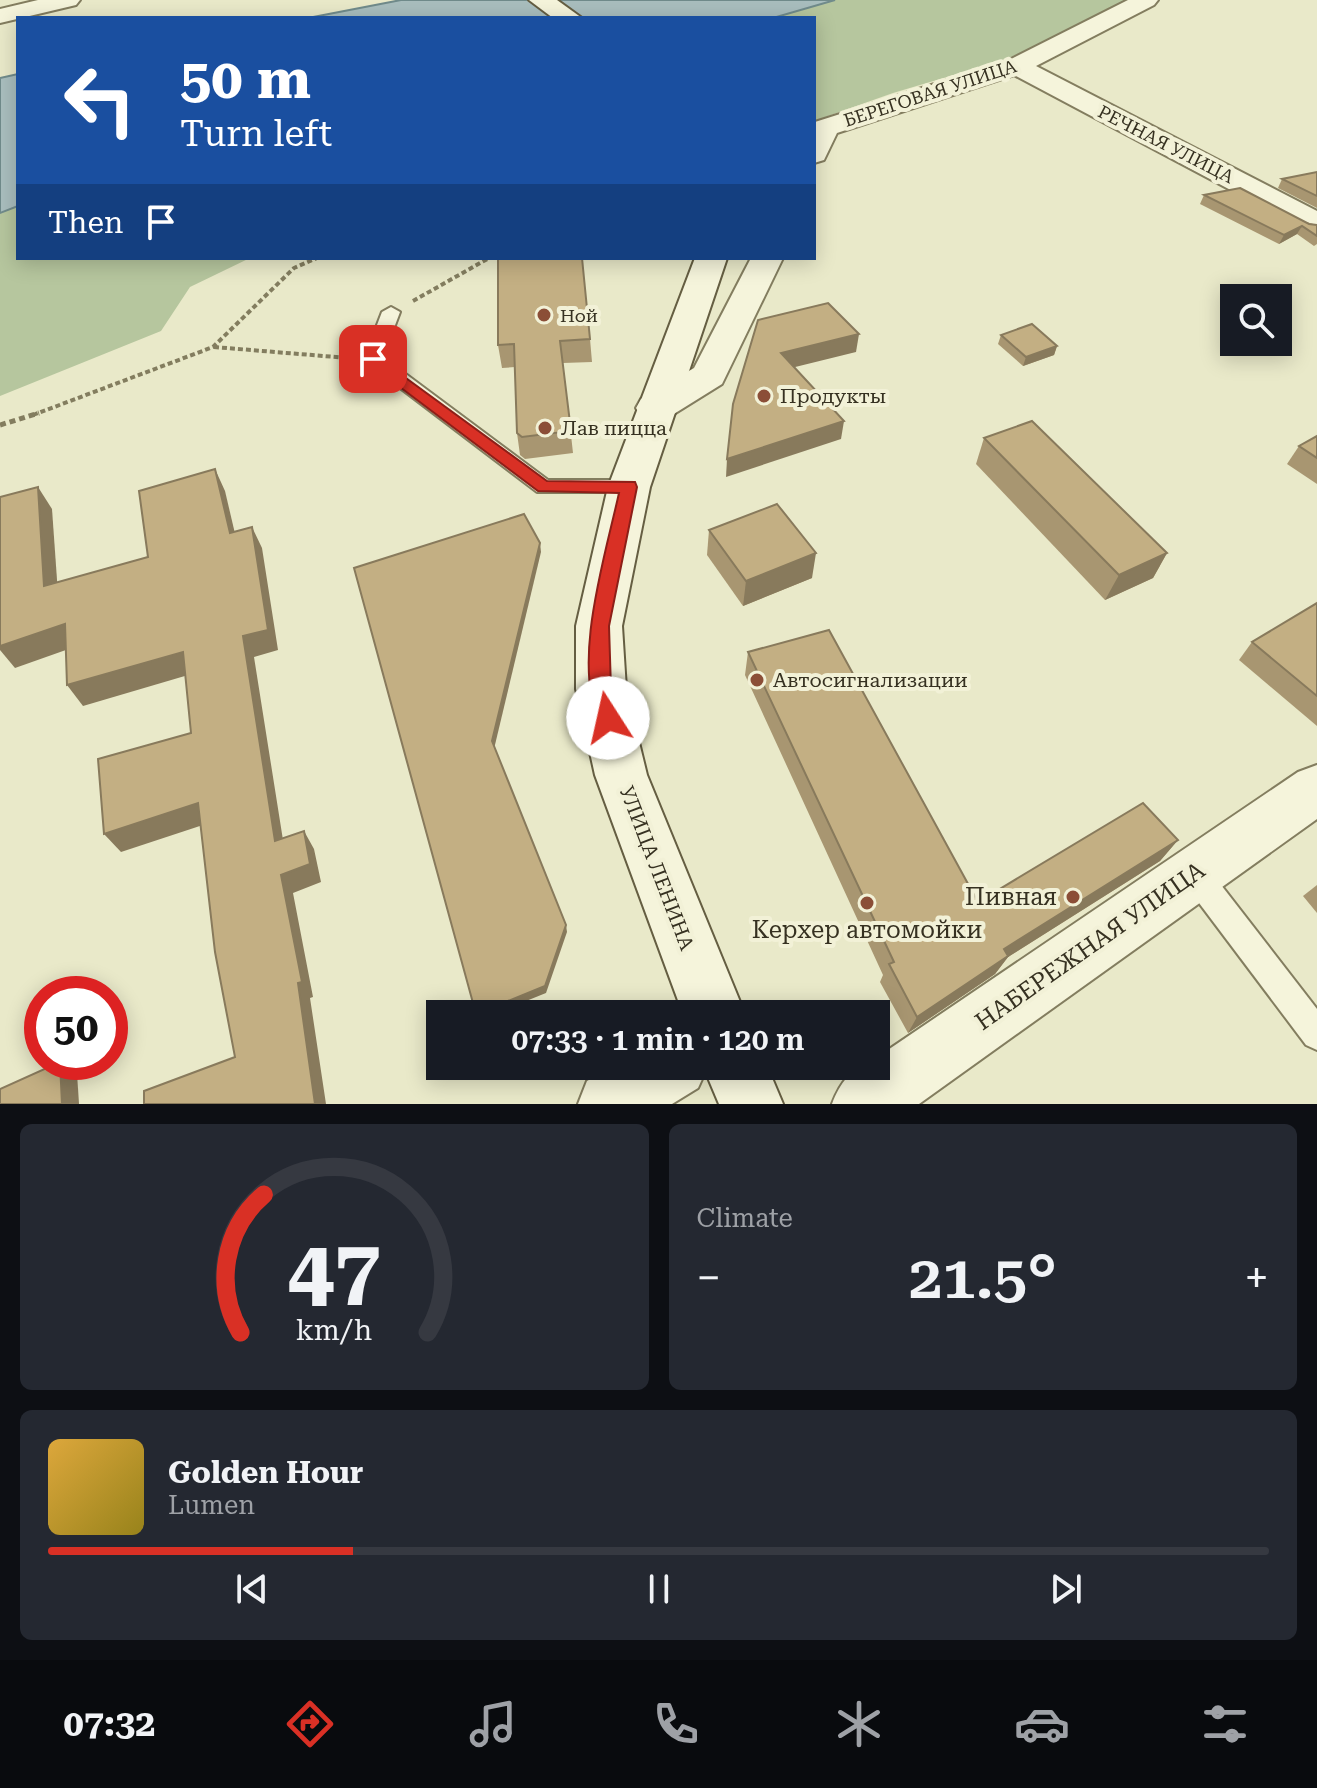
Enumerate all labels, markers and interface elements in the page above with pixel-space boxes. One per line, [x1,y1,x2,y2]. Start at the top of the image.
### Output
text: 50 m [180,46,311,112]
icon: left [48,48,152,152]
street label: БЕРЕГОВАЯ УЛИЦА [841,55,1019,131]
street label: РЕЧНАЯ УЛИЦА [1095,101,1238,187]
text: Turn left [180,113,332,155]
icon: arrive [139,200,183,244]
text: Then [48,205,123,240]
map controls [1220,284,1292,356]
button: search [1220,284,1292,356]
place label: Ной [560,305,598,326]
marker: Ной [535,306,553,324]
pin [339,325,407,393]
icon: arrive [351,337,395,381]
place label: Продукты [780,384,886,408]
marker: Продукты [755,387,773,405]
place label: Лав пицца [561,416,667,440]
marker: Лав пицца [536,419,554,437]
place label: Автосигнализации [773,668,968,692]
marker: Автосигнализации [748,671,766,689]
position arrow [566,676,650,760]
street label: УЛИЦА ЛЕНИНА [615,783,699,954]
street label: НАБЕРЕЖНАЯ УЛИЦА [970,856,1210,1036]
place label: Пивная [965,883,1057,911]
marker: Пивная [1064,888,1082,906]
marker: Керхер автомойки [858,894,876,912]
place label: Керхер автомойки [752,916,982,944]
speed limit sign: 50 [24,976,128,1080]
text: 07:33 · 1 min · 120 m [512,1022,804,1057]
text: Climate [697,1203,793,1233]
text: 47 [288,1222,381,1319]
text: 21.5° [909,1242,1057,1313]
text: − [697,1252,721,1304]
text: + [1244,1252,1269,1304]
text: km/h [296,1313,373,1347]
text: Golden Hour [168,1455,363,1490]
text: Lumen [168,1490,255,1520]
icon: previous [230,1567,274,1611]
icon: pause [637,1567,681,1611]
icon: next [1044,1567,1088,1611]
icon: directions [282,1696,338,1752]
icon: music [465,1696,521,1752]
icon: phone [648,1696,704,1752]
icon: climate [831,1696,887,1752]
icon: car [1014,1696,1070,1752]
icon: filters [1197,1696,1253,1752]
text: 07:32 [64,1703,155,1745]

